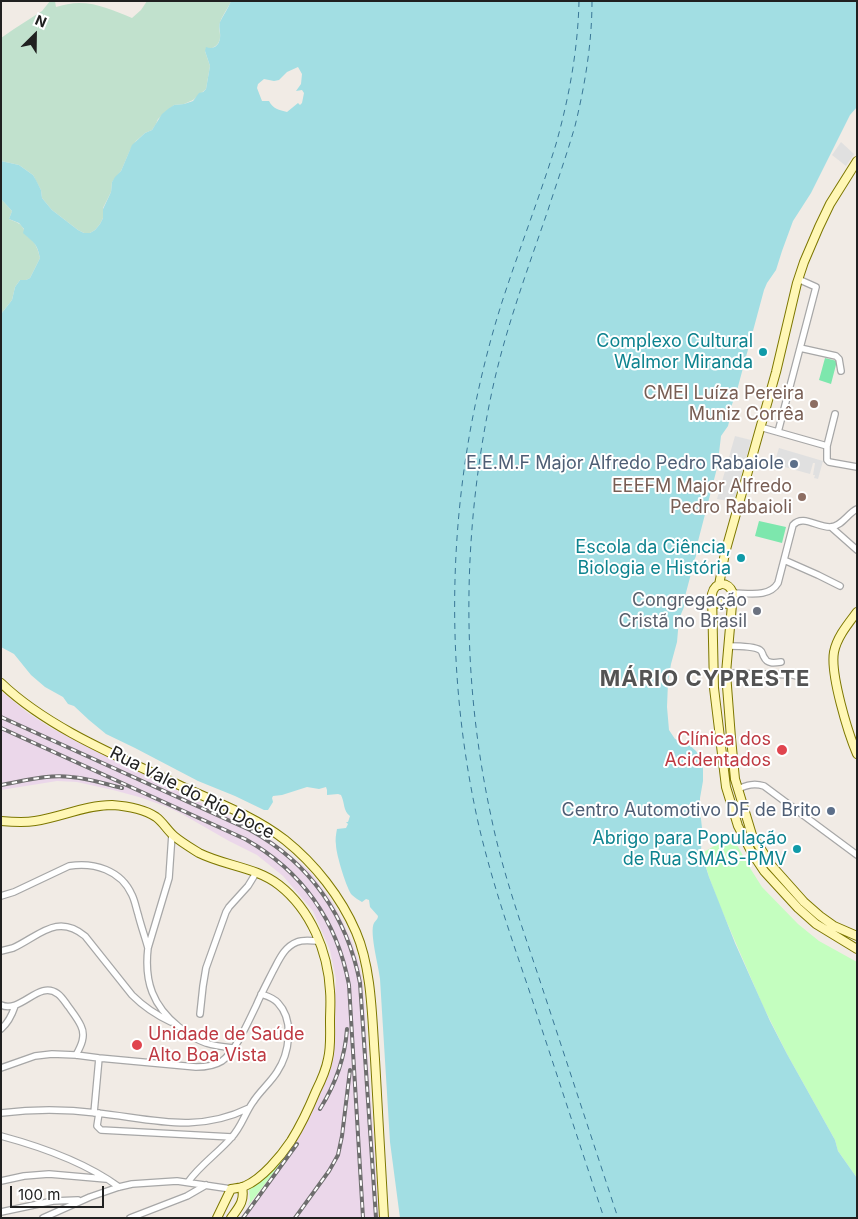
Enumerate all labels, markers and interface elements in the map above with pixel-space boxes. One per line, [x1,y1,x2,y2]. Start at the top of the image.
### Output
north arrow [10,10,60,60]
text: N [33,11,49,31]
place label: Complexo Cultural Walmor Miranda [596,331,753,374]
marker: Complexo Cultural Walmor Miranda [757,346,769,358]
place label: CMEI Luíza Pereira Muniz Corrêa [643,383,804,426]
marker: CMEI Luíza Pereira Muniz Corrêa [808,398,820,410]
place label: E.E.M.F Major Alfredo Pedro Rabaiole [466,453,784,475]
marker: E.E.M.F Major Alfredo Pedro Rabaiole [788,458,800,470]
place label: EEEFM Major Alfredo Pedro Rabaioli [612,476,792,518]
marker: EEEFM Major Alfredo Pedro Rabaioli [796,491,808,503]
place label: Escola da Ciência, Biologia e História [575,537,731,580]
marker: Escola da Ciência, Biologia e História [735,552,747,564]
place label: Congregação Cristã no Brasil [618,590,747,632]
marker: Congregação Cristã no Brasil [751,605,763,617]
district label: MÁRIO CYPRESTE [598,666,812,692]
place label: Clínica dos Acidentados [664,729,771,772]
street label: Rua Vale do Rio Doce [106,742,278,844]
marker: Clínica dos Acidentados [775,743,789,757]
place label: Centro Automotivo DF de Brito [562,800,821,822]
marker: Centro Automotivo DF de Brito [825,805,837,817]
place label: Abrigo para População de Rua SMAS-PMV [592,828,787,871]
marker: Abrigo para População de Rua SMAS-PMV [791,843,803,855]
place label: Unidade de Saúde Alto Boa Vista [148,1024,304,1066]
marker: Unidade de Saúde Alto Boa Vista [130,1038,144,1052]
scale bar [12,1176,106,1208]
text: 100 m [18,1185,60,1204]

